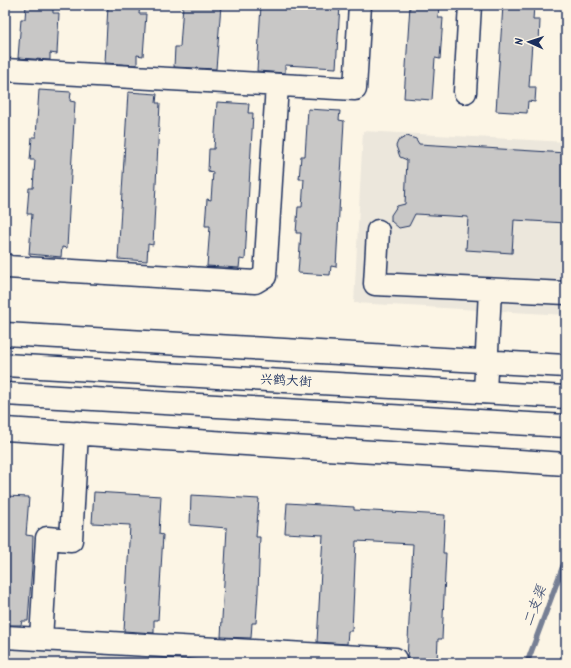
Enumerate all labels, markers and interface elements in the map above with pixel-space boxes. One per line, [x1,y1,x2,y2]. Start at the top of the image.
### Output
north arrow [509,22,549,62]
text: N [511,38,529,45]
street label: 兴鹤大街 [259,369,313,393]
water label: 二支渠 [517,582,553,630]

